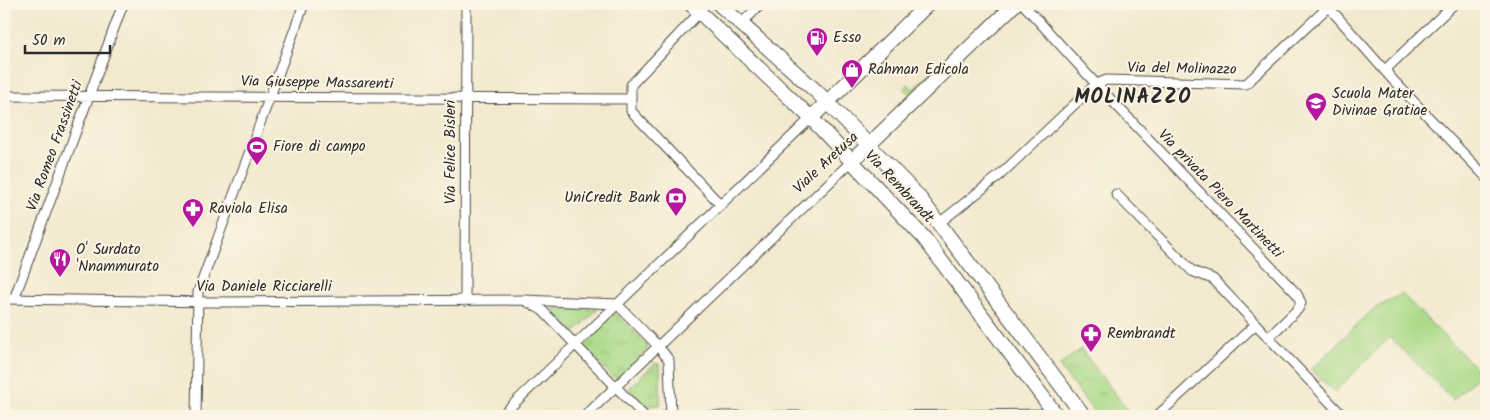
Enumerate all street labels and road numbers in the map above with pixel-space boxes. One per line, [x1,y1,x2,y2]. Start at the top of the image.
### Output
street label: Via del Molinazzo [1127,56,1237,82]
street label: Via Giuseppe Massarenti [241,70,395,96]
street label: Via Romeo Frassinetti [20,76,90,215]
street label: Via Felice Bisleri [439,98,463,204]
street label: Via privata Piero Martinetti [1152,124,1289,265]
street label: Viale Aretusa [788,126,864,200]
street label: Via Rembrandt [858,145,940,229]
street label: Via Daniele Ricciarelli [197,275,333,299]

